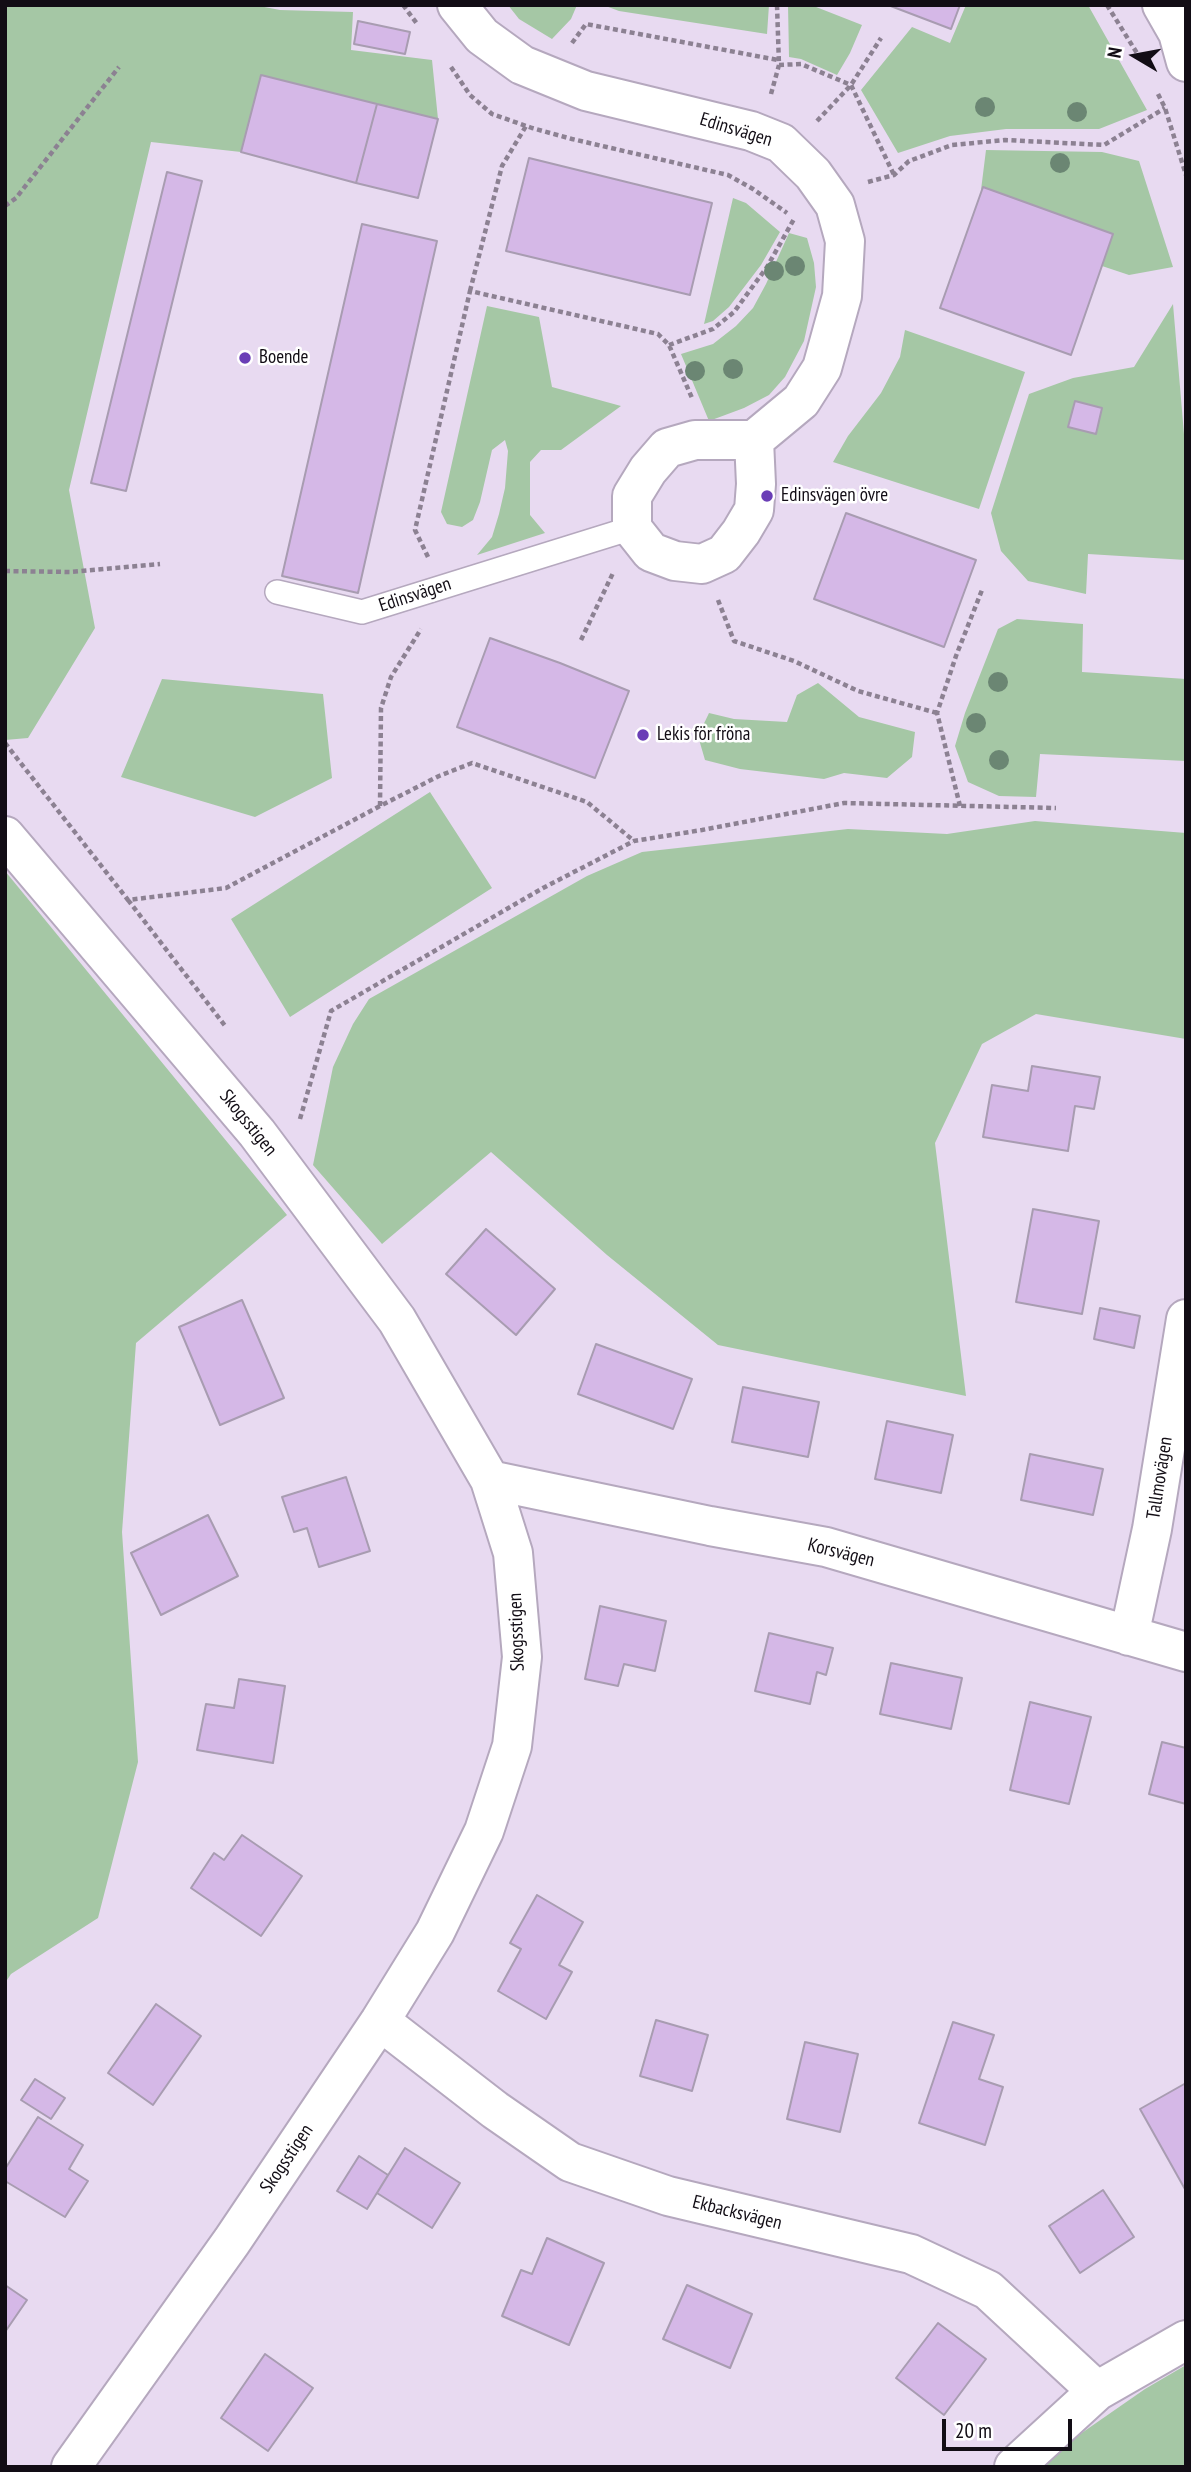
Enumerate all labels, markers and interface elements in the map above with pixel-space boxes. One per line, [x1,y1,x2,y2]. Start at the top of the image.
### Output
north arrow [1100,21,1170,91]
text: N [1102,45,1127,59]
street label: Edinsvägen [697,108,775,152]
place label: Boende [259,347,308,369]
marker: Boende [237,350,253,366]
place label: Edinsvägen övre [781,485,888,507]
marker: Edinsvägen övre [759,488,775,504]
street label: Edinsvägen [376,573,454,617]
place label: Lekis för fröna [657,724,750,746]
marker: Lekis för fröna [635,727,651,743]
street label: Skogsstigen [214,1085,282,1161]
street label: Tallmovägen [1142,1435,1178,1521]
street label: Korsvägen [805,1534,877,1572]
street label: Skogsstigen [504,1592,530,1672]
street label: Skogsstigen [256,2120,318,2198]
street label: Ekbacksvägen [690,2191,784,2235]
scale bar [946,2406,1076,2450]
text: 20 m [955,2417,992,2444]

